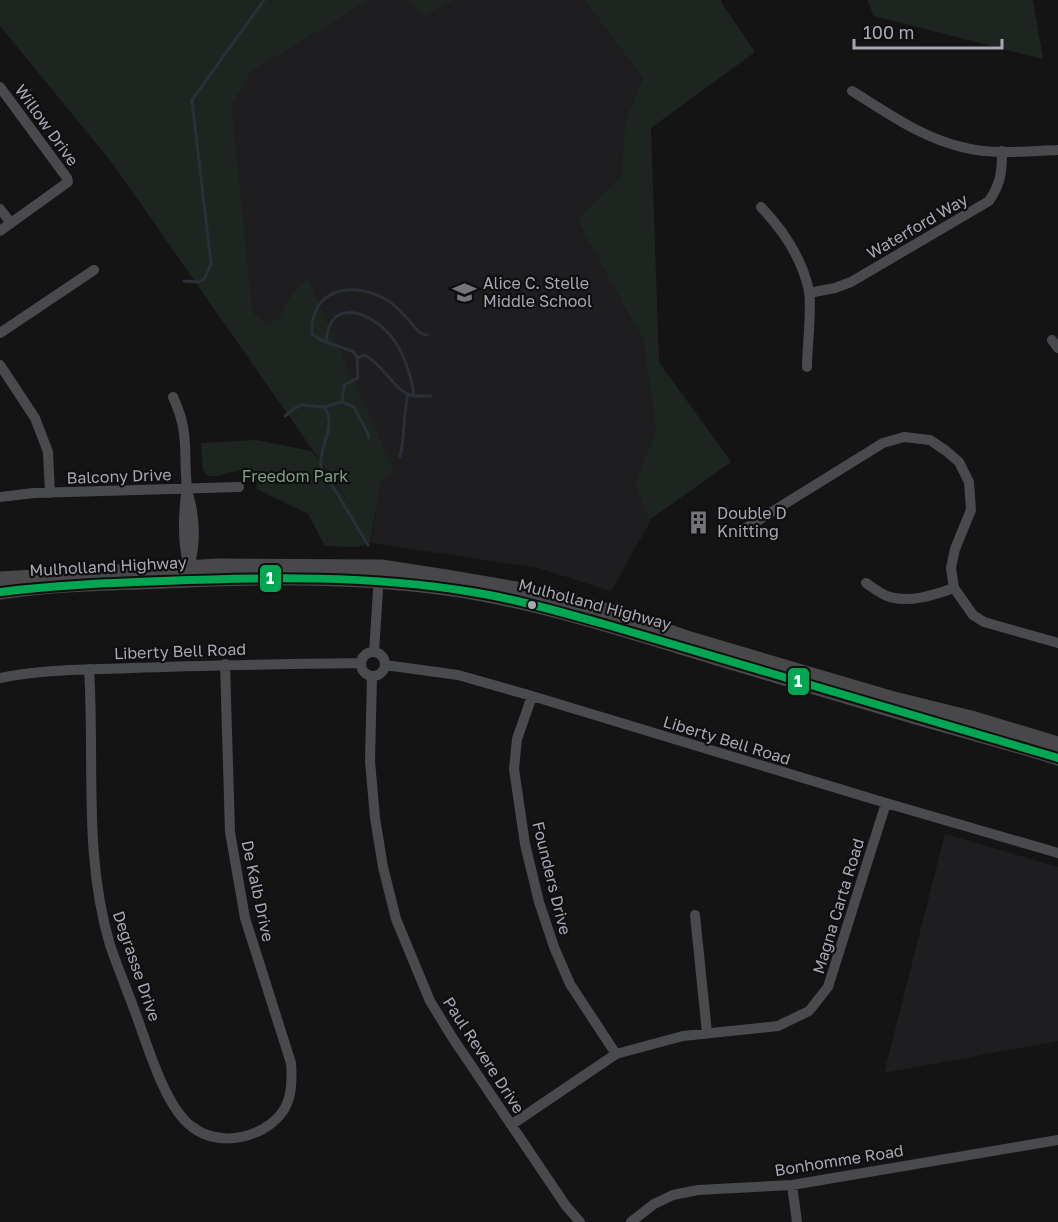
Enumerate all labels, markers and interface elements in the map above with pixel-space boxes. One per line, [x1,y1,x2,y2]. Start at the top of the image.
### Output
scale bar [854,12,1002,50]
text: 100 m [863,21,914,43]
street label: Willow Drive [11,80,83,170]
street label: Waterford Way [863,189,971,263]
place label: Alice C. Stelle Middle School [483,273,592,311]
school or university icon: Alice C. Stelle Middle School [452,279,478,305]
street label: Balcony Drive [66,464,172,488]
park label: Freedom Park [242,466,348,486]
place label: Double D Knitting [717,503,787,541]
building icon: Double D Knitting [686,509,712,535]
street label: Mulholland Highway [29,552,187,580]
line badge: 1 [259,564,282,593]
text: 1 [266,568,274,588]
street label: Mulholland Highway [516,574,674,634]
unlabelled marker [526,599,538,611]
street label: Liberty Bell Road [114,639,246,663]
line badge: 1 [787,667,810,696]
text: 1 [794,671,802,691]
street label: Liberty Bell Road [661,711,793,769]
street label: Founders Drive [528,819,576,937]
street label: Magna Carta Road [808,836,868,976]
street label: De Kalb Drive [238,839,278,943]
street label: Degrasse Drive [109,908,165,1024]
street label: Paul Revere Drive [439,993,529,1117]
street label: Bonhomme Road [773,1140,905,1180]

